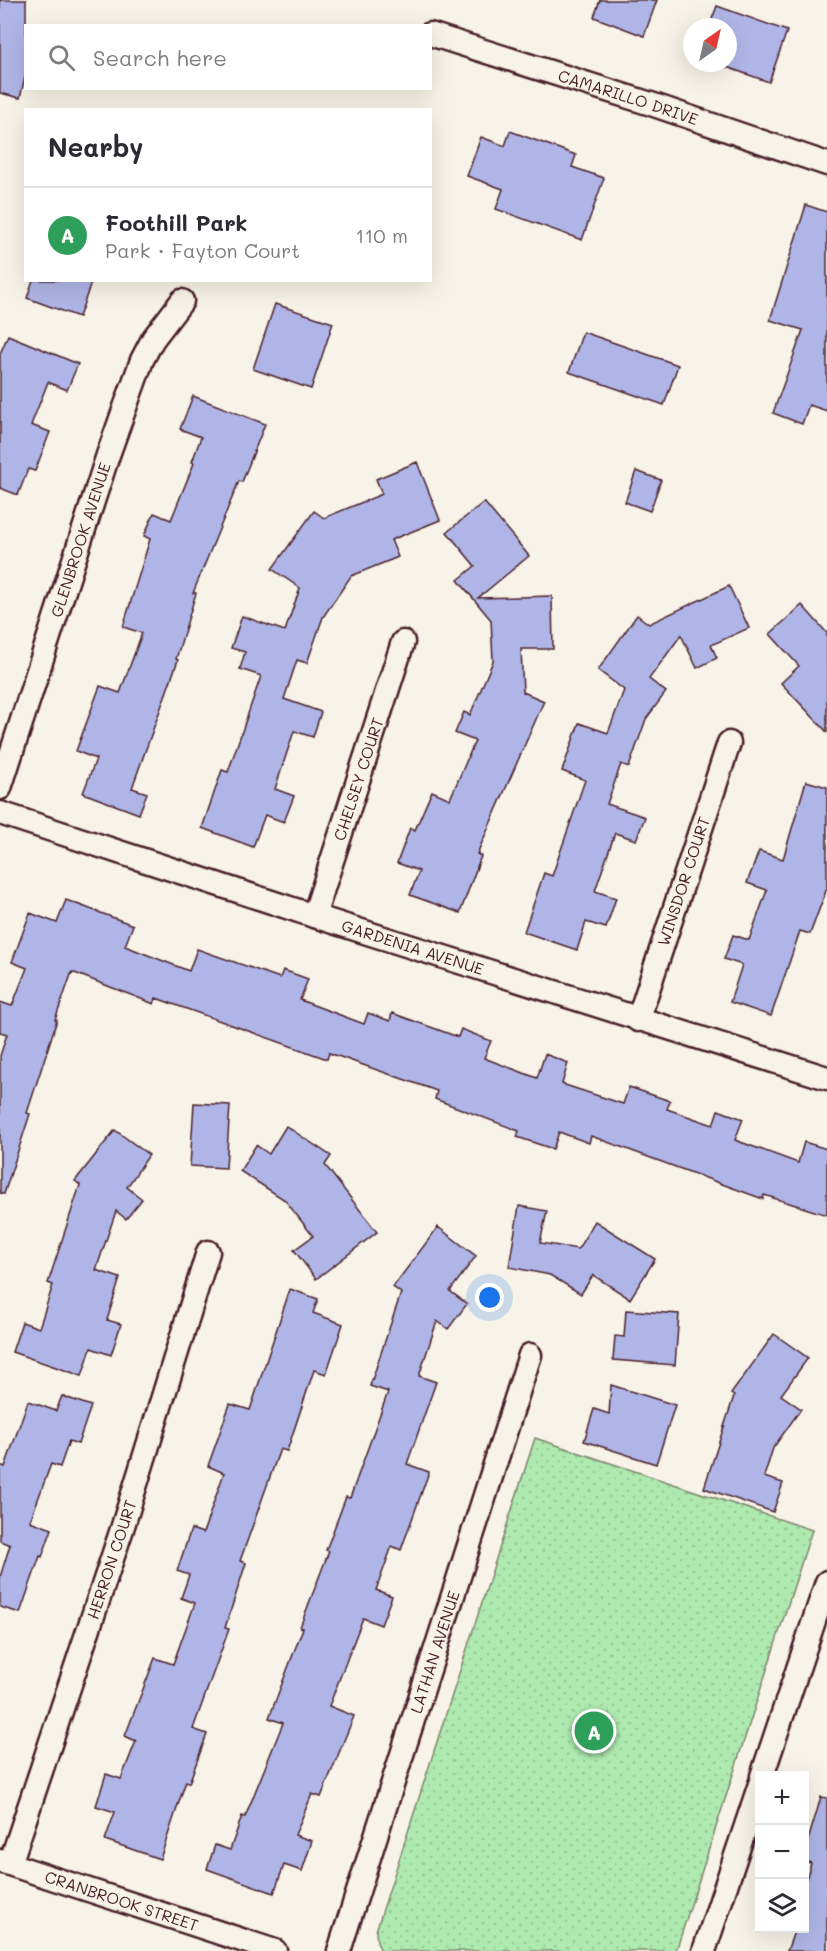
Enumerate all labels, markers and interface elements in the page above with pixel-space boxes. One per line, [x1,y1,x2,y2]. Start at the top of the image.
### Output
north arrow [683,18,737,72]
search box [24,24,432,90]
icon: search [45,41,78,74]
text: Search here [93,43,227,72]
street label: CAMARILLO DRIVE [556,64,701,129]
text: Nearby [48,130,143,164]
text: Foothill Park [105,208,247,237]
text: A [61,222,74,248]
text: 110 m [355,222,408,248]
text: Park · Fayton Court [105,237,300,263]
street label: GLENBROOK AVENUE [45,460,115,620]
street label: CHELSEY COURT [328,715,388,843]
street label: WINSDOR COURT [652,814,714,949]
street label: GARDENIA AVENUE [339,914,487,979]
your location [475,1283,504,1312]
street label: HERRON COURT [82,1497,141,1622]
street label: LATHAN AVENUE [405,1588,464,1716]
pin: A [574,1708,614,1754]
map controls [755,1771,809,1933]
button: + [755,1771,809,1825]
button: − [755,1825,809,1879]
street label: CRANBROOK STREET [42,1865,201,1935]
button: layers [755,1879,809,1933]

